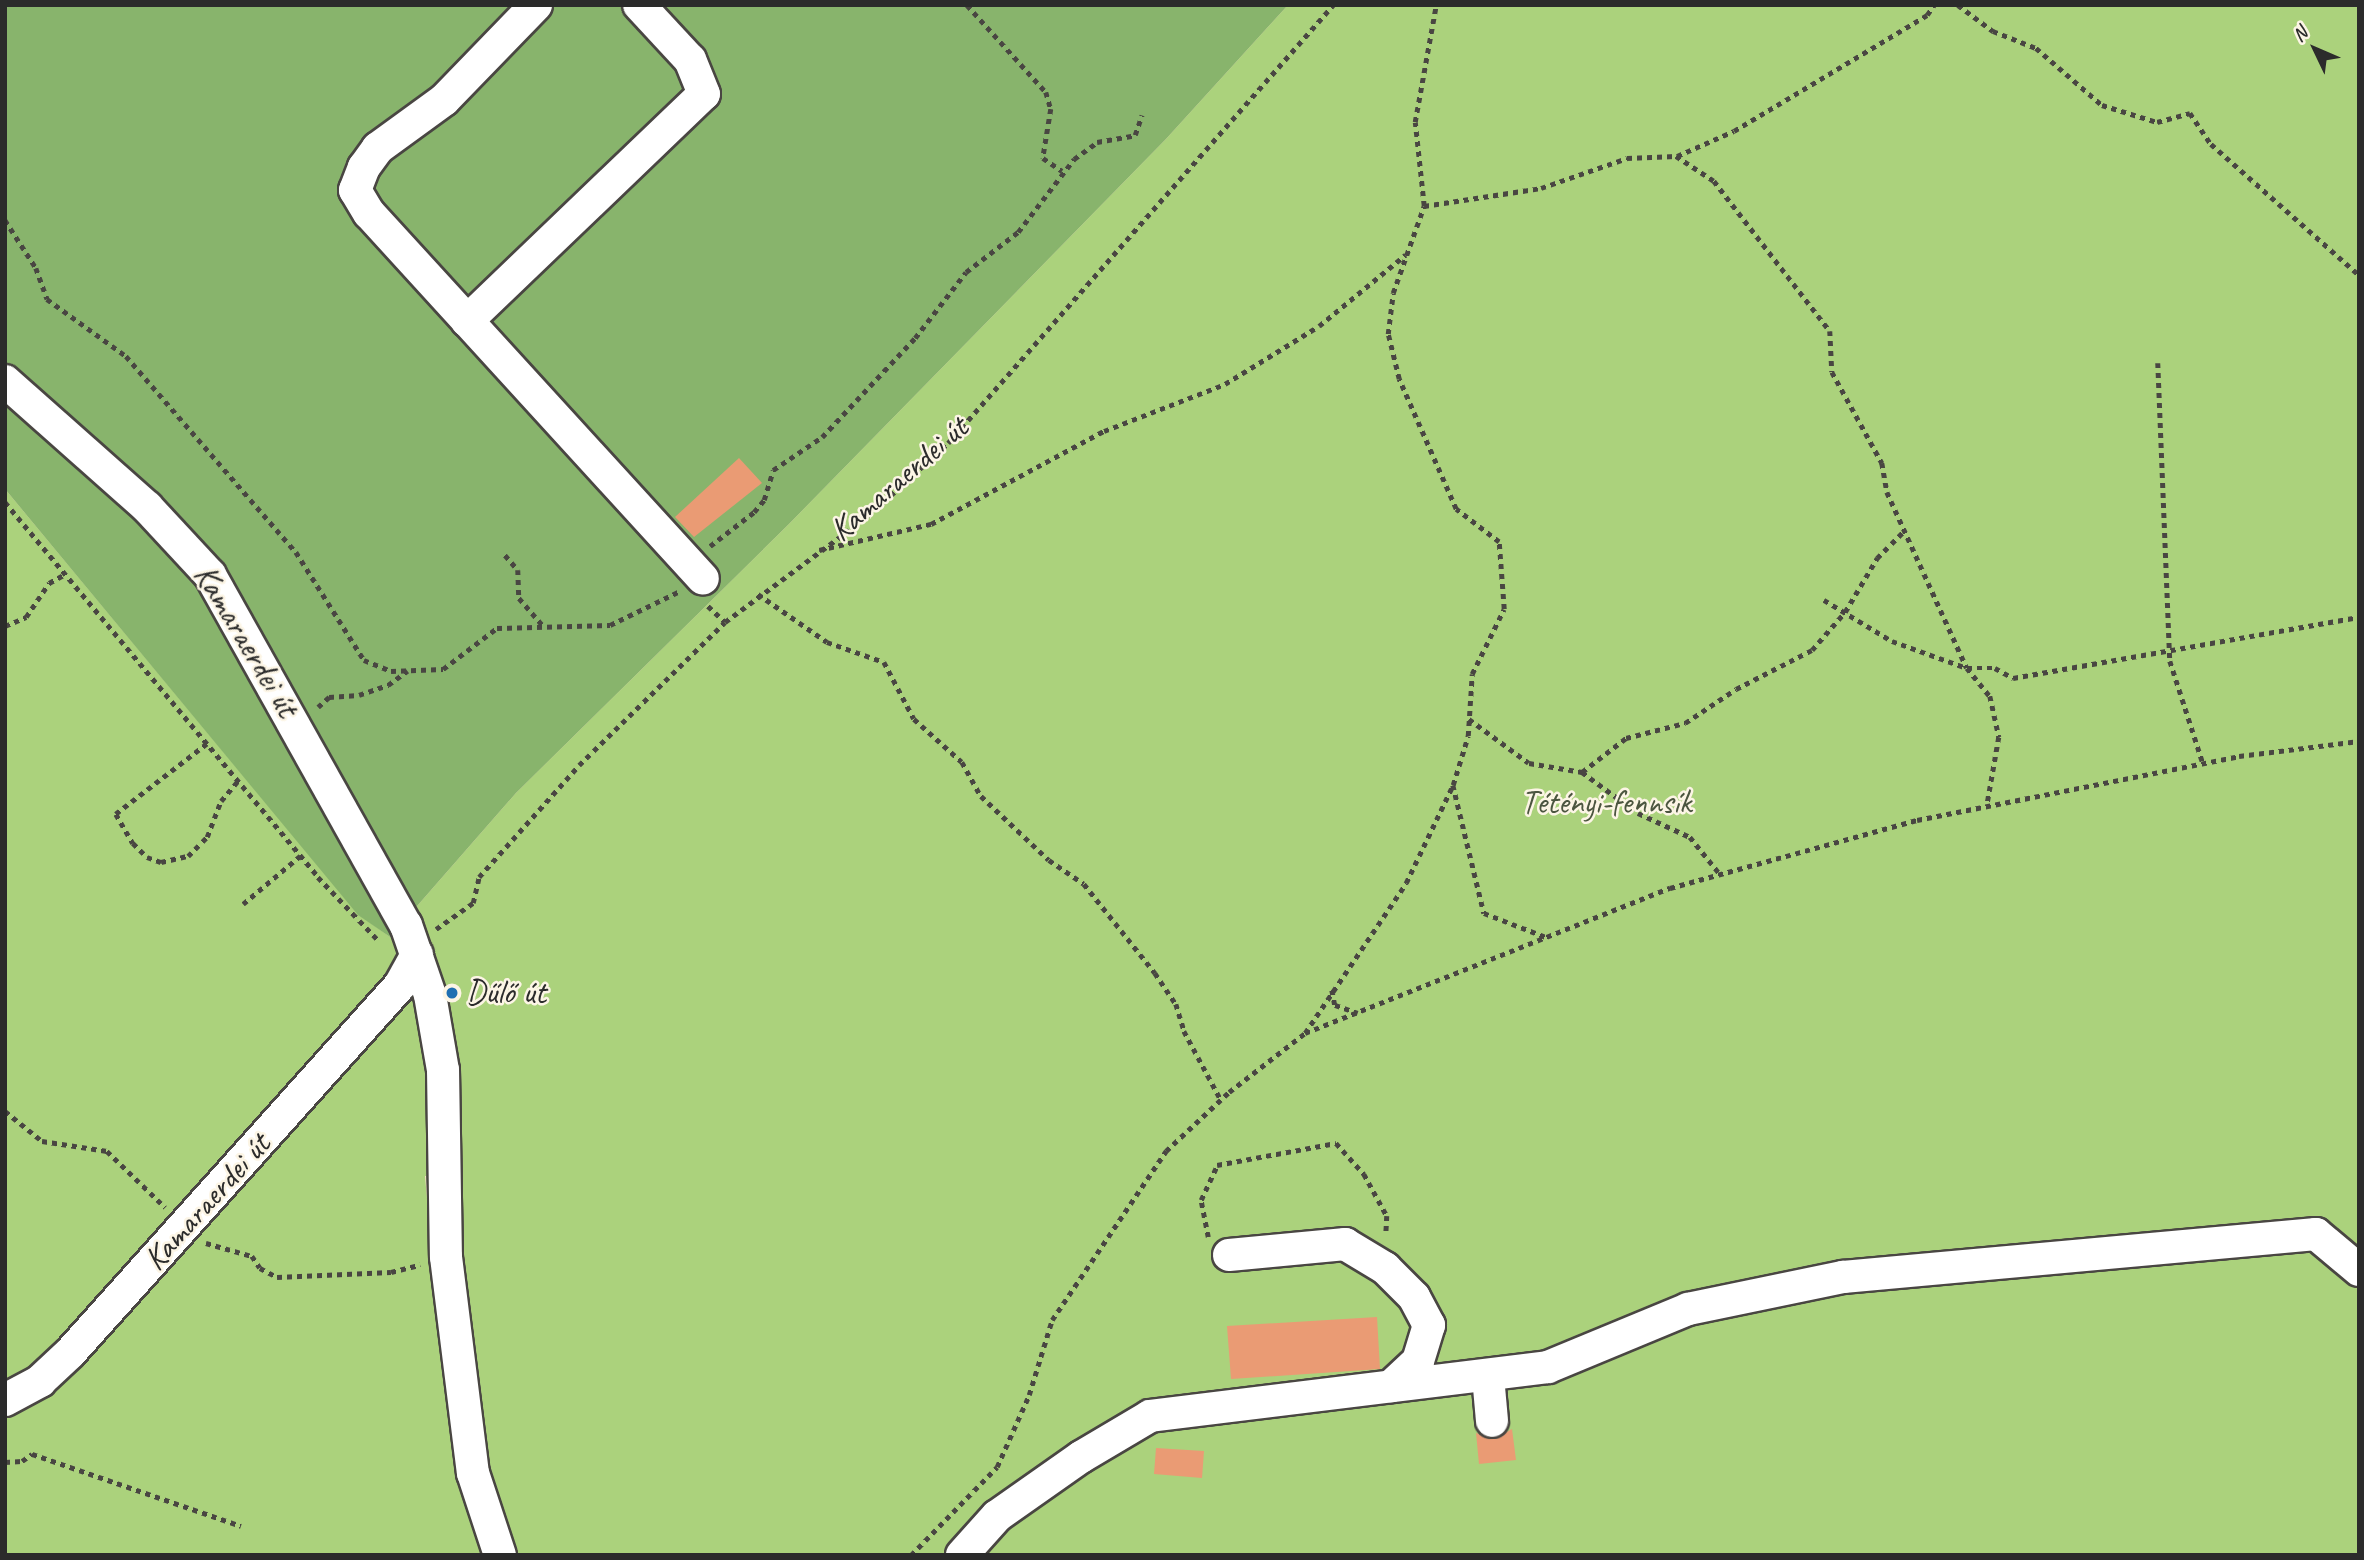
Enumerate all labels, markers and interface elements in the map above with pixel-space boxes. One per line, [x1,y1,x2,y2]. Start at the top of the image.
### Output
north arrow [2280,14,2350,84]
text: N [2287,22,2313,47]
street label: Kamaraerdei út [822,408,976,550]
street label: Kamaraerdei út [185,558,307,724]
park label: Tétényi-fennsík [1521,783,1691,823]
place label: Dűlő út [466,973,546,1013]
marker: Dűlő út [444,985,460,1001]
street label: Kamaraerdei út [135,1125,279,1279]

